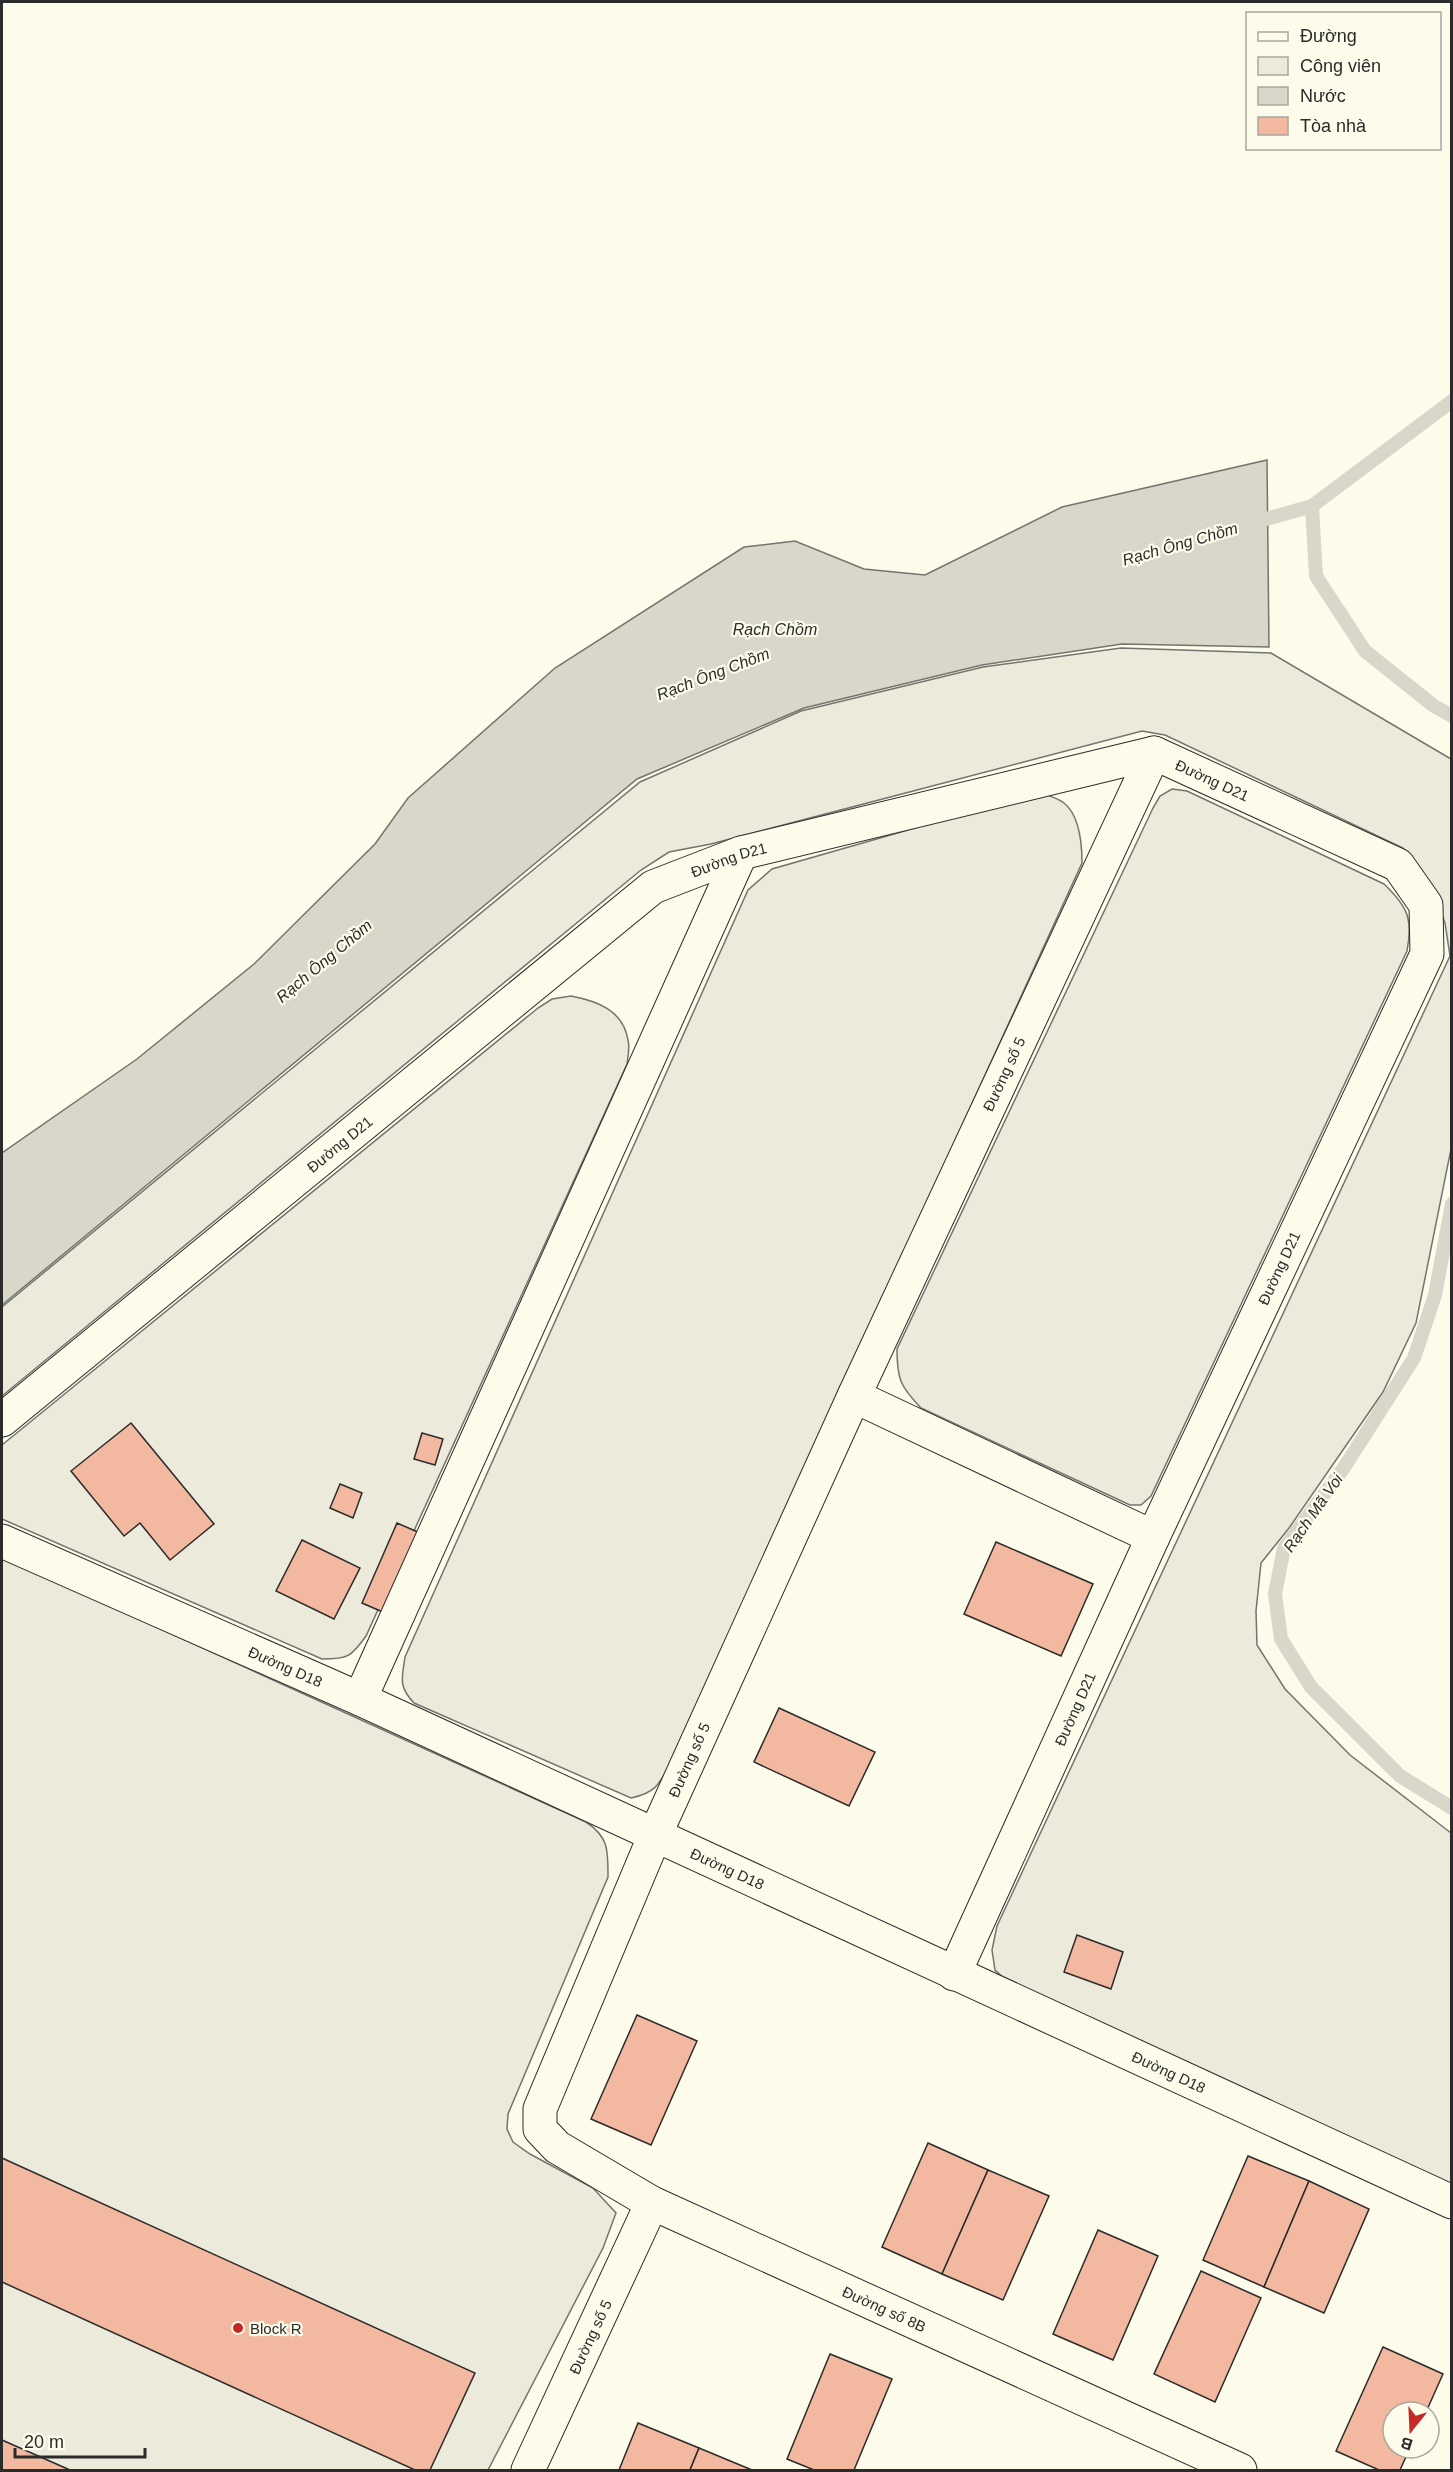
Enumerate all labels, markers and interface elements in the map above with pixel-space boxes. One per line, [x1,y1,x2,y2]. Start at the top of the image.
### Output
legend [1246,12,1441,150]
text: Đường [1300,26,1357,46]
text: Công viên [1300,56,1381,76]
text: Nước [1300,86,1346,106]
text: Tòa nhà [1300,116,1367,136]
water label: Rạch Ông Chồm [1120,518,1240,569]
water label: Rạch Chồm [733,621,817,638]
water label: Rạch Ông Chồm [654,644,772,703]
street label: Đường D21 [1173,756,1252,804]
street label: Đường D21 [688,839,768,880]
water label: Rạch Ông Chồm [272,915,375,1006]
street label: Đường số 5 [979,1034,1029,1114]
street label: Đường D21 [303,1112,375,1175]
street label: Đường D21 [1255,1229,1303,1307]
water label: Rạch Mã Voi [1280,1470,1346,1555]
street label: Đường D18 [246,1642,325,1690]
street label: Đường D21 [1051,1669,1099,1749]
street label: Đường số 5 [665,1720,713,1800]
street label: Đường D18 [688,1844,767,1893]
street label: Đường D18 [1129,2047,1208,2096]
street label: Đường số 8B [840,2282,929,2335]
street label: Đường số 5 [565,2297,614,2377]
place label: Block R [250,2320,302,2337]
marker: Block R [231,2321,245,2335]
north arrow [1381,2400,1441,2460]
scale bar [15,2421,146,2459]
text: 20 m [24,2432,64,2452]
text: B [1398,2434,1415,2454]

